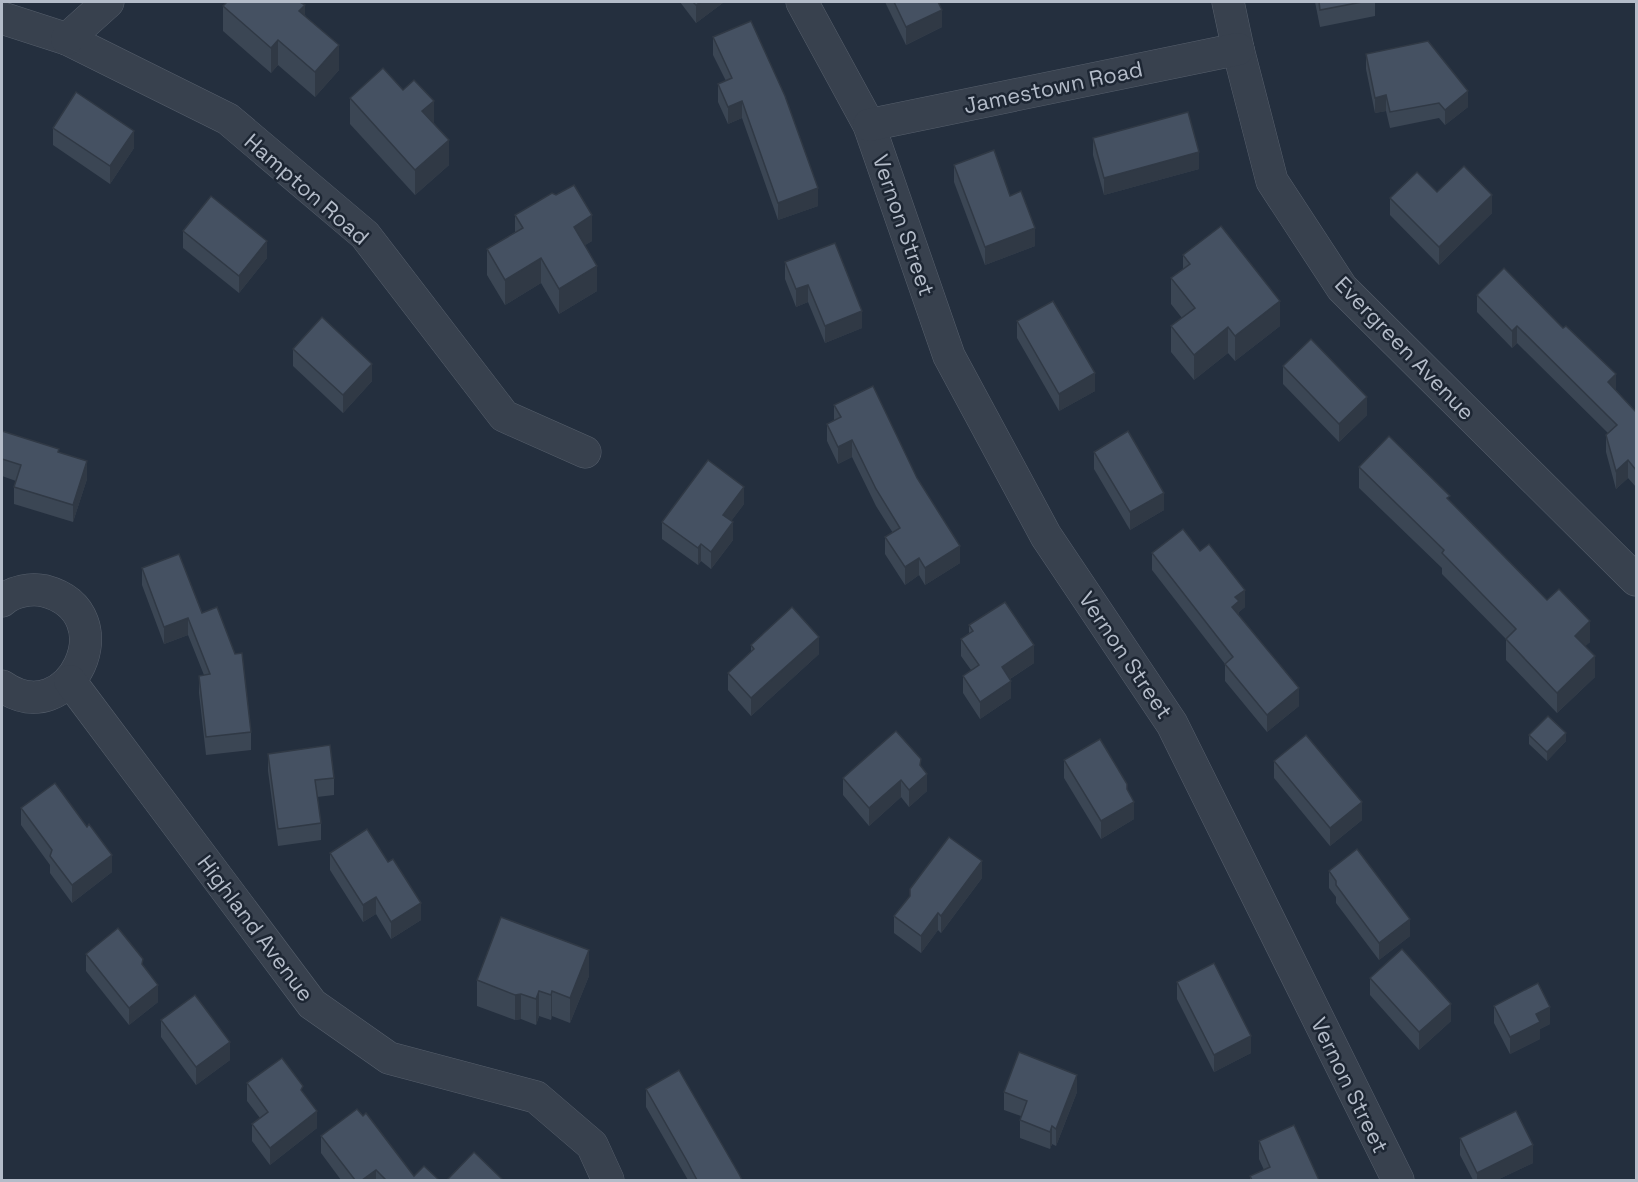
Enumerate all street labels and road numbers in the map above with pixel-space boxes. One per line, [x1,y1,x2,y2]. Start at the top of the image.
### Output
street label: Jamestown Road [961,54,1145,120]
street label: Hampton Road [239,127,375,251]
street label: Vernon Street [867,151,941,299]
street label: Evergreen Avenue [1329,270,1481,426]
street label: Vernon Street [1073,586,1179,724]
street label: Highland Avenue [192,849,320,1007]
street label: Vernon Street [1305,1013,1395,1157]

